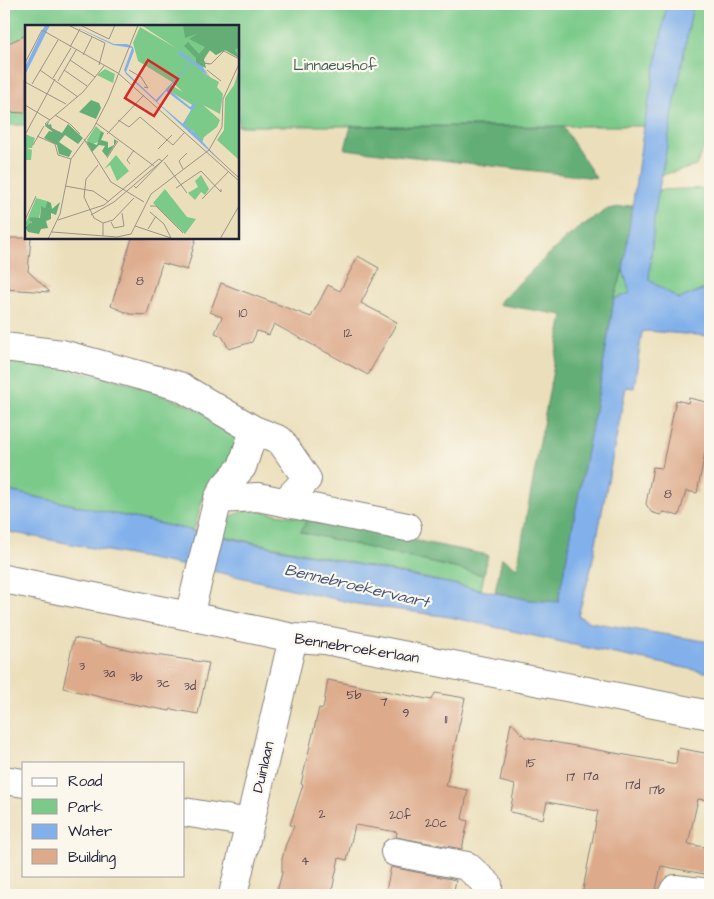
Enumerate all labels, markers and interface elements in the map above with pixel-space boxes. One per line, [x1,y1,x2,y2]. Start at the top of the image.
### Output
inset map [25,25,239,239]
park label: Linnaeushof [293,55,377,76]
house number: 8 [136,273,144,290]
house number: 10 [238,305,248,322]
house number: 12 [344,325,352,342]
house number: 8 [664,486,672,503]
water label: Bennebroekervaart [283,559,433,614]
street label: Bennebroekerlaan [293,628,421,669]
house number: 3 [79,658,85,675]
house number: 3a [103,665,115,682]
house number: 3b [130,669,143,686]
house number: 3c [156,675,170,692]
house number: 3d [184,678,196,695]
house number: 5b [346,687,362,704]
house number: 7 [380,694,388,711]
house number: 9 [403,705,410,722]
house number: 11 [444,711,448,728]
street label: Duinlaan [247,739,280,795]
house number: 15 [526,755,537,772]
legend [22,762,185,876]
house number: 17a [583,768,599,785]
house number: 17 [567,769,576,786]
text: Road [68,771,103,792]
house number: 17d [625,777,641,794]
house number: 17b [649,782,665,799]
text: Park [68,797,103,818]
house number: 2 [319,806,326,823]
house number: 20f [389,807,412,824]
house number: 20c [425,815,447,832]
text: Water [68,821,112,842]
text: Building [68,847,116,869]
house number: 4 [301,853,309,870]

